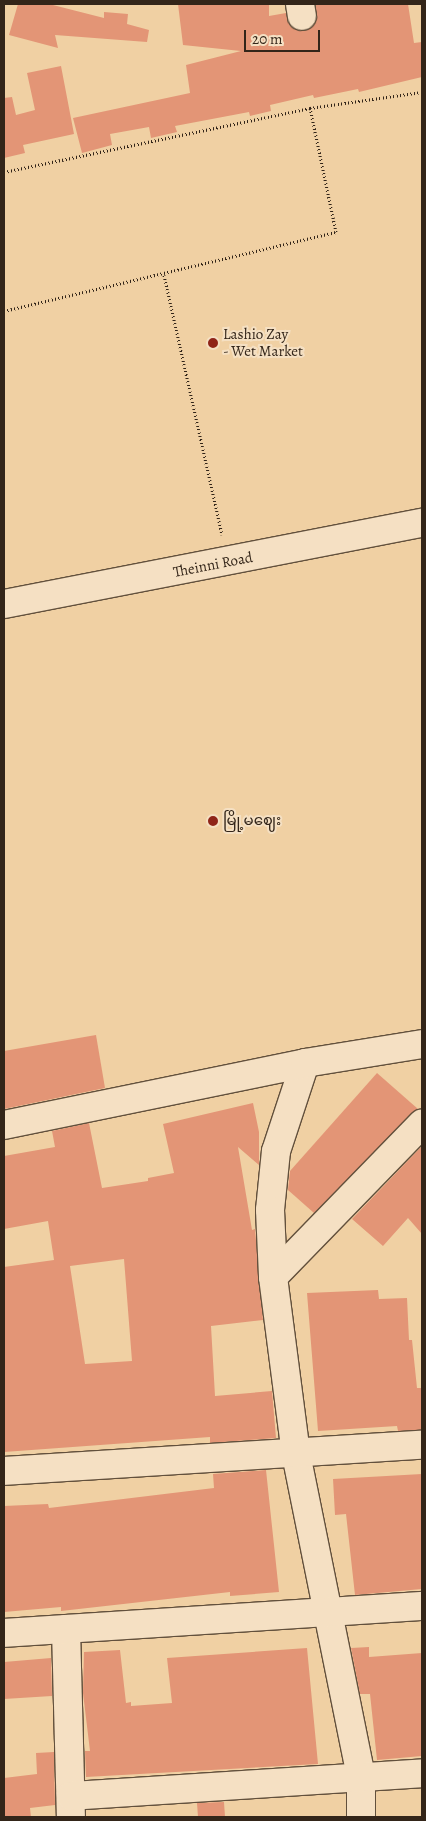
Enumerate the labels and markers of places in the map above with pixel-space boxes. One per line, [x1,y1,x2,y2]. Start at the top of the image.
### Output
place label: Lashio Zay - Wet Market [223,325,303,360]
marker: Lashio Zay - Wet Market [207,337,219,349]
place label: မြို့မဈေး [223,812,281,830]
marker: မြို့မဈေး [207,815,219,827]

